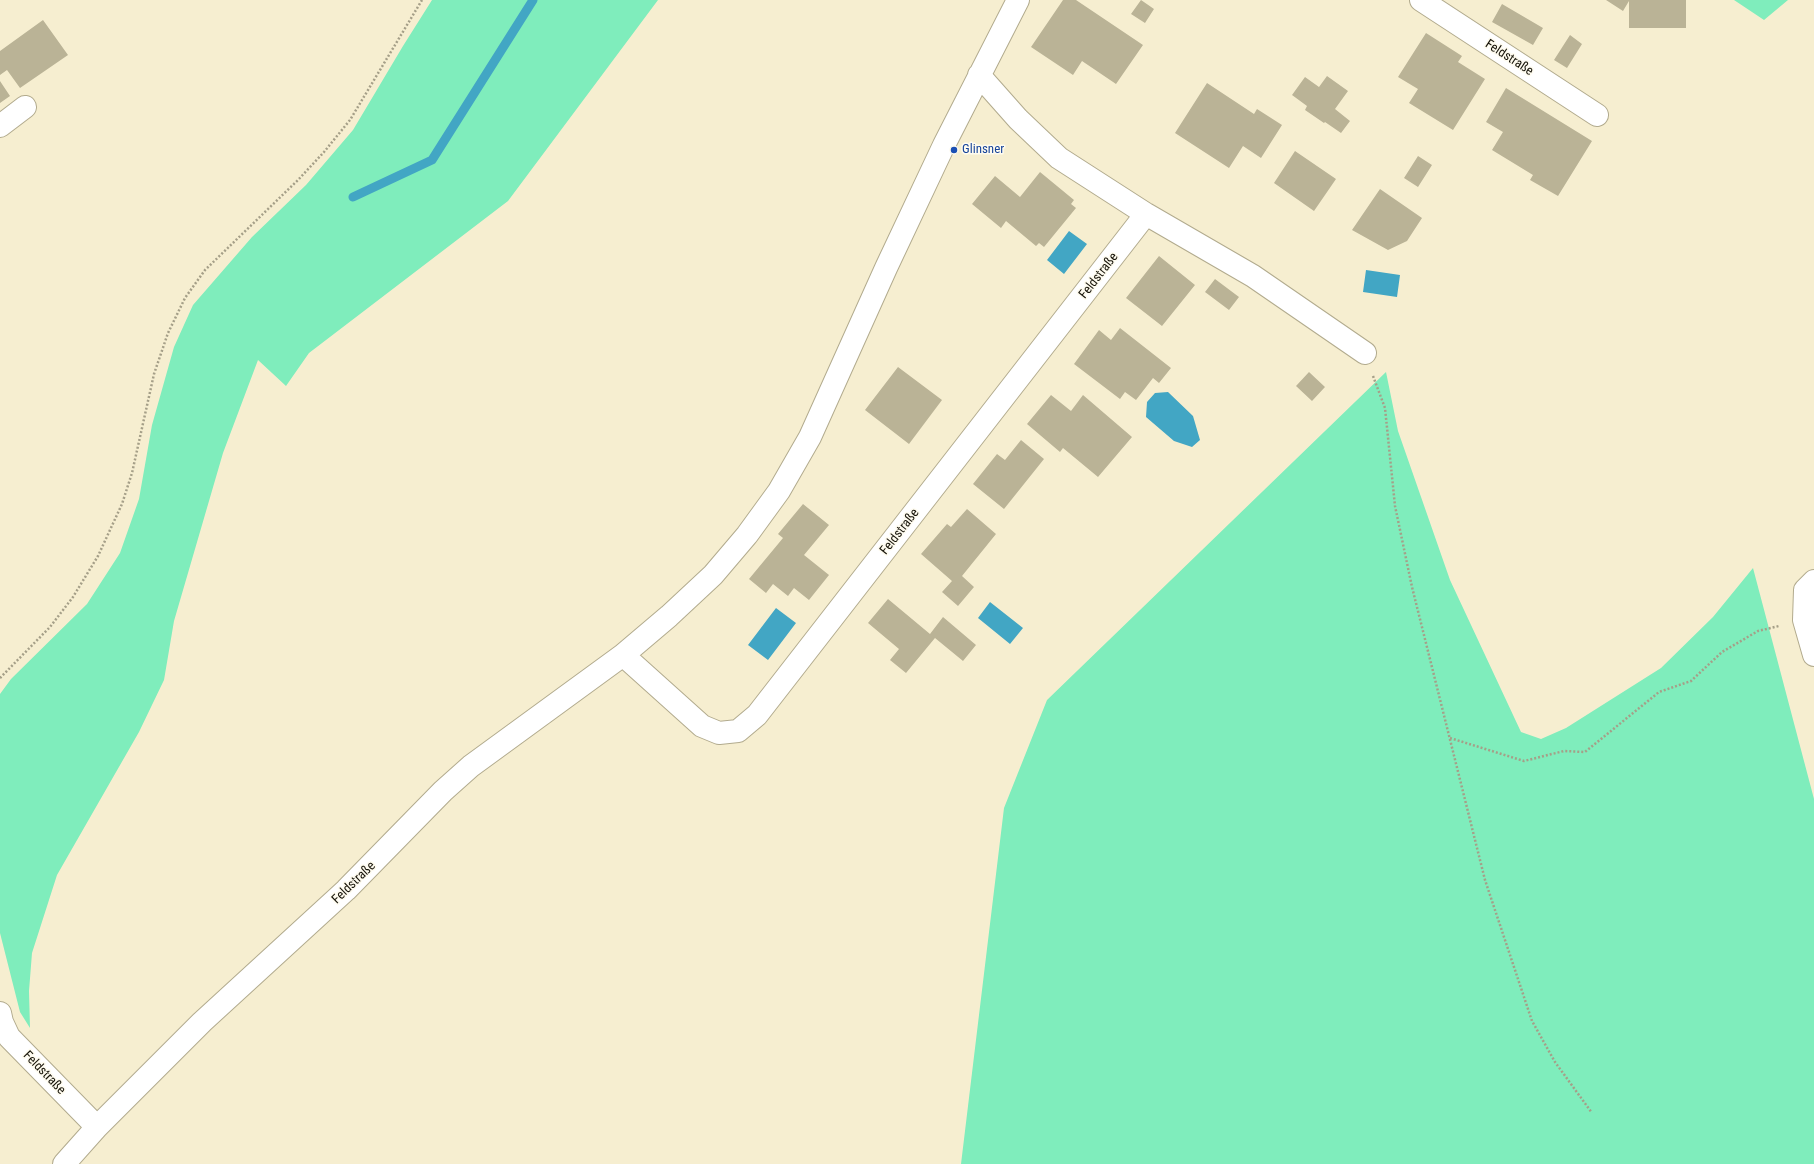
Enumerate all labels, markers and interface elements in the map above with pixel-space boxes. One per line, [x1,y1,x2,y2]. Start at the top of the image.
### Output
street label: Feldstraße [1482,37,1536,79]
place label: Glinsner [962,142,1004,158]
marker: Glinsner [949,145,959,155]
street label: Feldstraße [1076,250,1122,302]
street label: Feldstraße [877,506,923,558]
street label: Feldstraße [329,859,379,907]
street label: Feldstraße [20,1048,68,1098]

